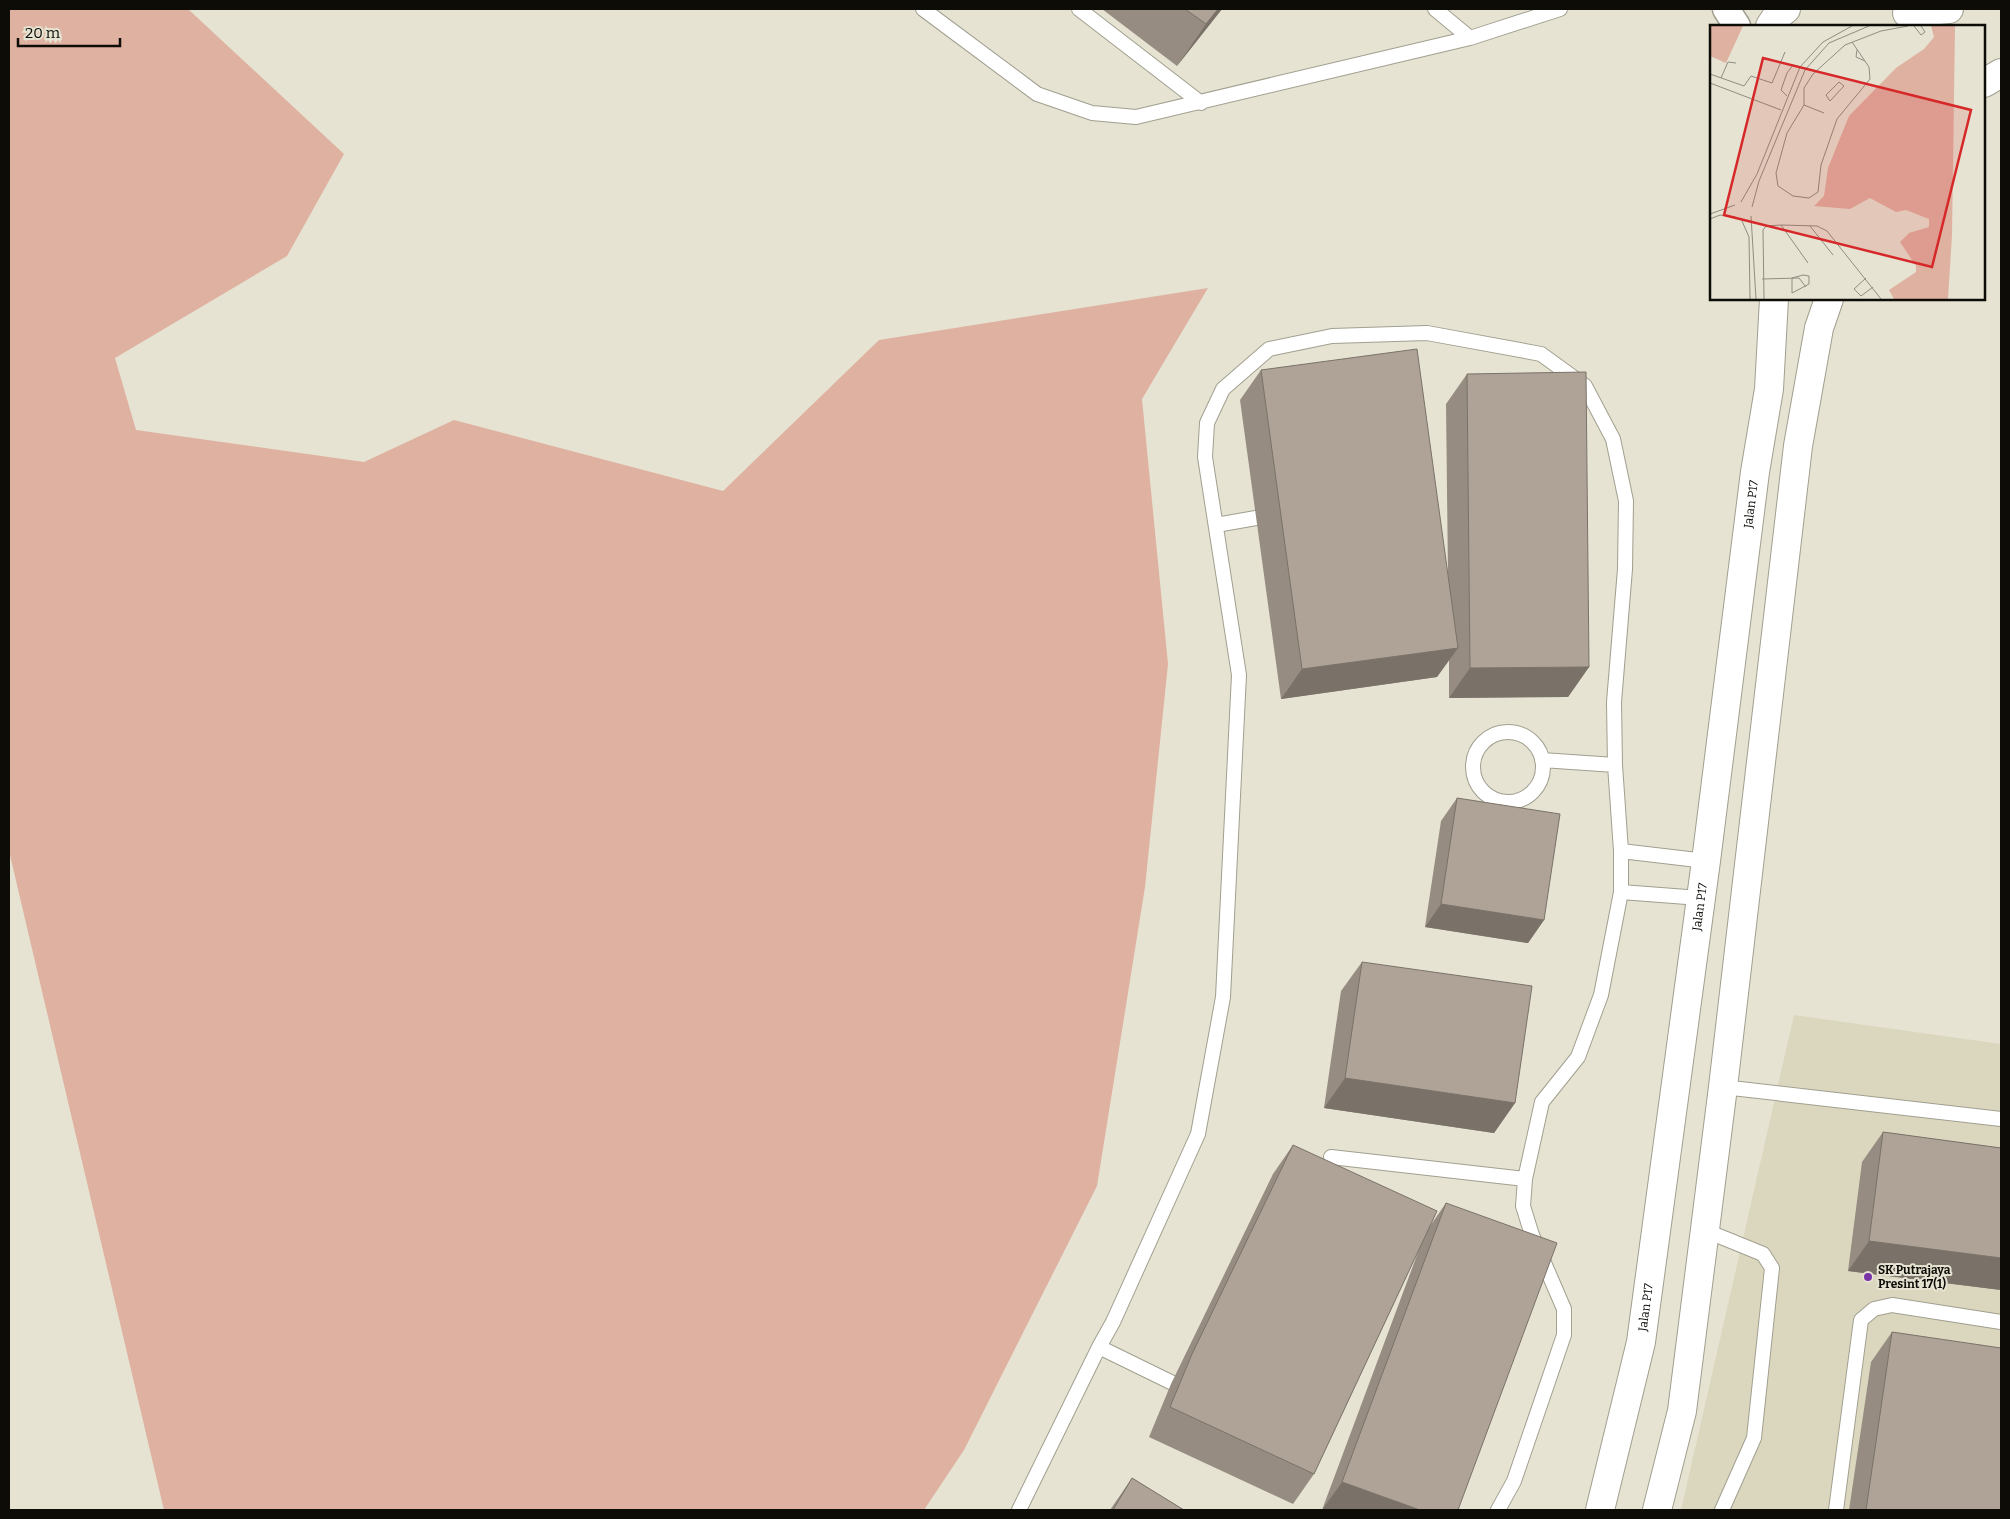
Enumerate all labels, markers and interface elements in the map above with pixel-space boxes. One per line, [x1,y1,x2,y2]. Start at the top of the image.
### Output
scale bar [18,15,120,47]
text: 20 m [25,24,61,42]
inset map [1710,25,1985,300]
street label: Jalan P17 [1741,479,1761,530]
street label: Jalan P17 [1690,882,1710,933]
place label: SK Putrajaya Presint 17(1) [1878,1263,1951,1291]
marker: SK Putrajaya Presint 17(1) [1862,1271,1874,1283]
street label: Jalan P17 [1635,1282,1656,1333]

